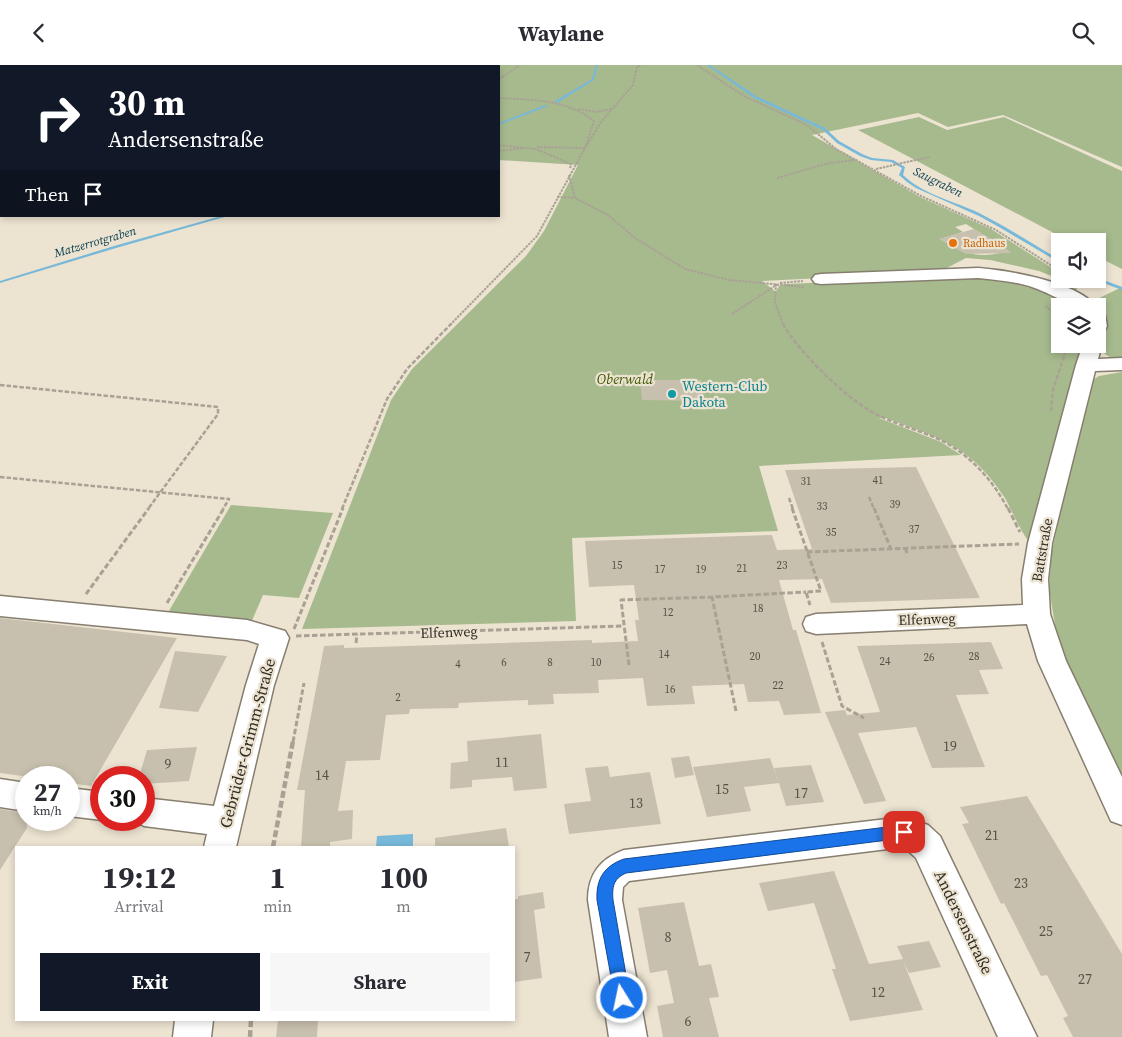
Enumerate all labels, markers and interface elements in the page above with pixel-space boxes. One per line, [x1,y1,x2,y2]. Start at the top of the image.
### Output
text: Waylane [518,18,604,48]
icon: back [25,19,53,47]
icon: search [1069,19,1097,47]
text: 30 m [108,79,185,127]
icon: right [25,85,90,150]
text: Andersenstraße [108,124,264,154]
water label: Saugraben [911,163,966,201]
icon: arrive [79,180,107,208]
text: Then [25,181,69,207]
water label: Matzerrotgraben [51,223,138,262]
map controls [1051,233,1106,353]
button: sound [1051,233,1106,288]
place label: Radhaus [963,236,1006,251]
marker: Radhaus [947,237,959,249]
button: layers [1051,298,1106,353]
park label: Oberwald [597,369,654,389]
place label: Western-Club Dakota [682,376,767,412]
marker: Western-Club Dakota [666,388,678,400]
house number: 41 [873,473,884,488]
house number: 31 [801,474,812,489]
house number: 39 [890,497,901,512]
house number: 33 [817,499,828,514]
street label: Battstraße [1027,517,1057,583]
house number: 37 [909,522,920,537]
house number: 35 [826,525,837,540]
house number: 15 [612,558,623,573]
house number: 23 [777,558,788,573]
house number: 21 [737,561,748,576]
house number: 17 [655,562,666,577]
house number: 19 [696,562,707,577]
house number: 18 [753,601,764,616]
house number: 12 [663,605,674,620]
street label: Elfenweg [898,608,956,630]
street label: Elfenweg [420,621,478,643]
house number: 14 [659,647,670,662]
house number: 20 [750,649,761,664]
house number: 28 [969,649,980,664]
house number: 26 [924,650,935,665]
house number: 24 [880,654,891,669]
house number: 6 [501,655,507,670]
house number: 8 [547,655,553,670]
house number: 10 [591,655,602,670]
street label: Gebrüder-Grimm-Straße [214,656,280,830]
house number: 4 [455,657,461,672]
house number: 22 [773,678,784,693]
house number: 16 [665,682,676,697]
house number: 2 [395,690,401,705]
house number: 19 [943,736,957,756]
house number: 11 [495,752,509,772]
house number: 9 [165,754,172,774]
house number: 14 [315,765,329,785]
speed limit sign: 30 [90,766,155,831]
text: 27 [34,775,61,809]
house number: 15 [715,779,729,799]
house number: 17 [794,783,808,803]
house number: 13 [629,793,643,813]
text: km/h [33,803,62,819]
pin [883,811,925,853]
icon: arrive [890,818,918,846]
house number: 21 [985,825,999,845]
text: 19:12 [102,857,176,898]
text: 1 [269,857,286,898]
text: 100 [379,857,428,898]
street label: Andersenstraße [929,866,999,978]
house number: 23 [1014,873,1028,893]
text: Arrival [114,895,164,917]
text: min [263,895,292,917]
text: m [396,895,411,917]
house number: 25 [1039,921,1053,941]
house number: 8 [665,927,672,947]
house number: 7 [524,947,531,967]
button: Exit [40,953,260,1011]
button: Share [270,953,490,1011]
house number: 27 [1078,969,1092,989]
position arrow [595,971,647,1023]
house number: 12 [871,982,885,1002]
house number: 6 [685,1011,692,1031]

